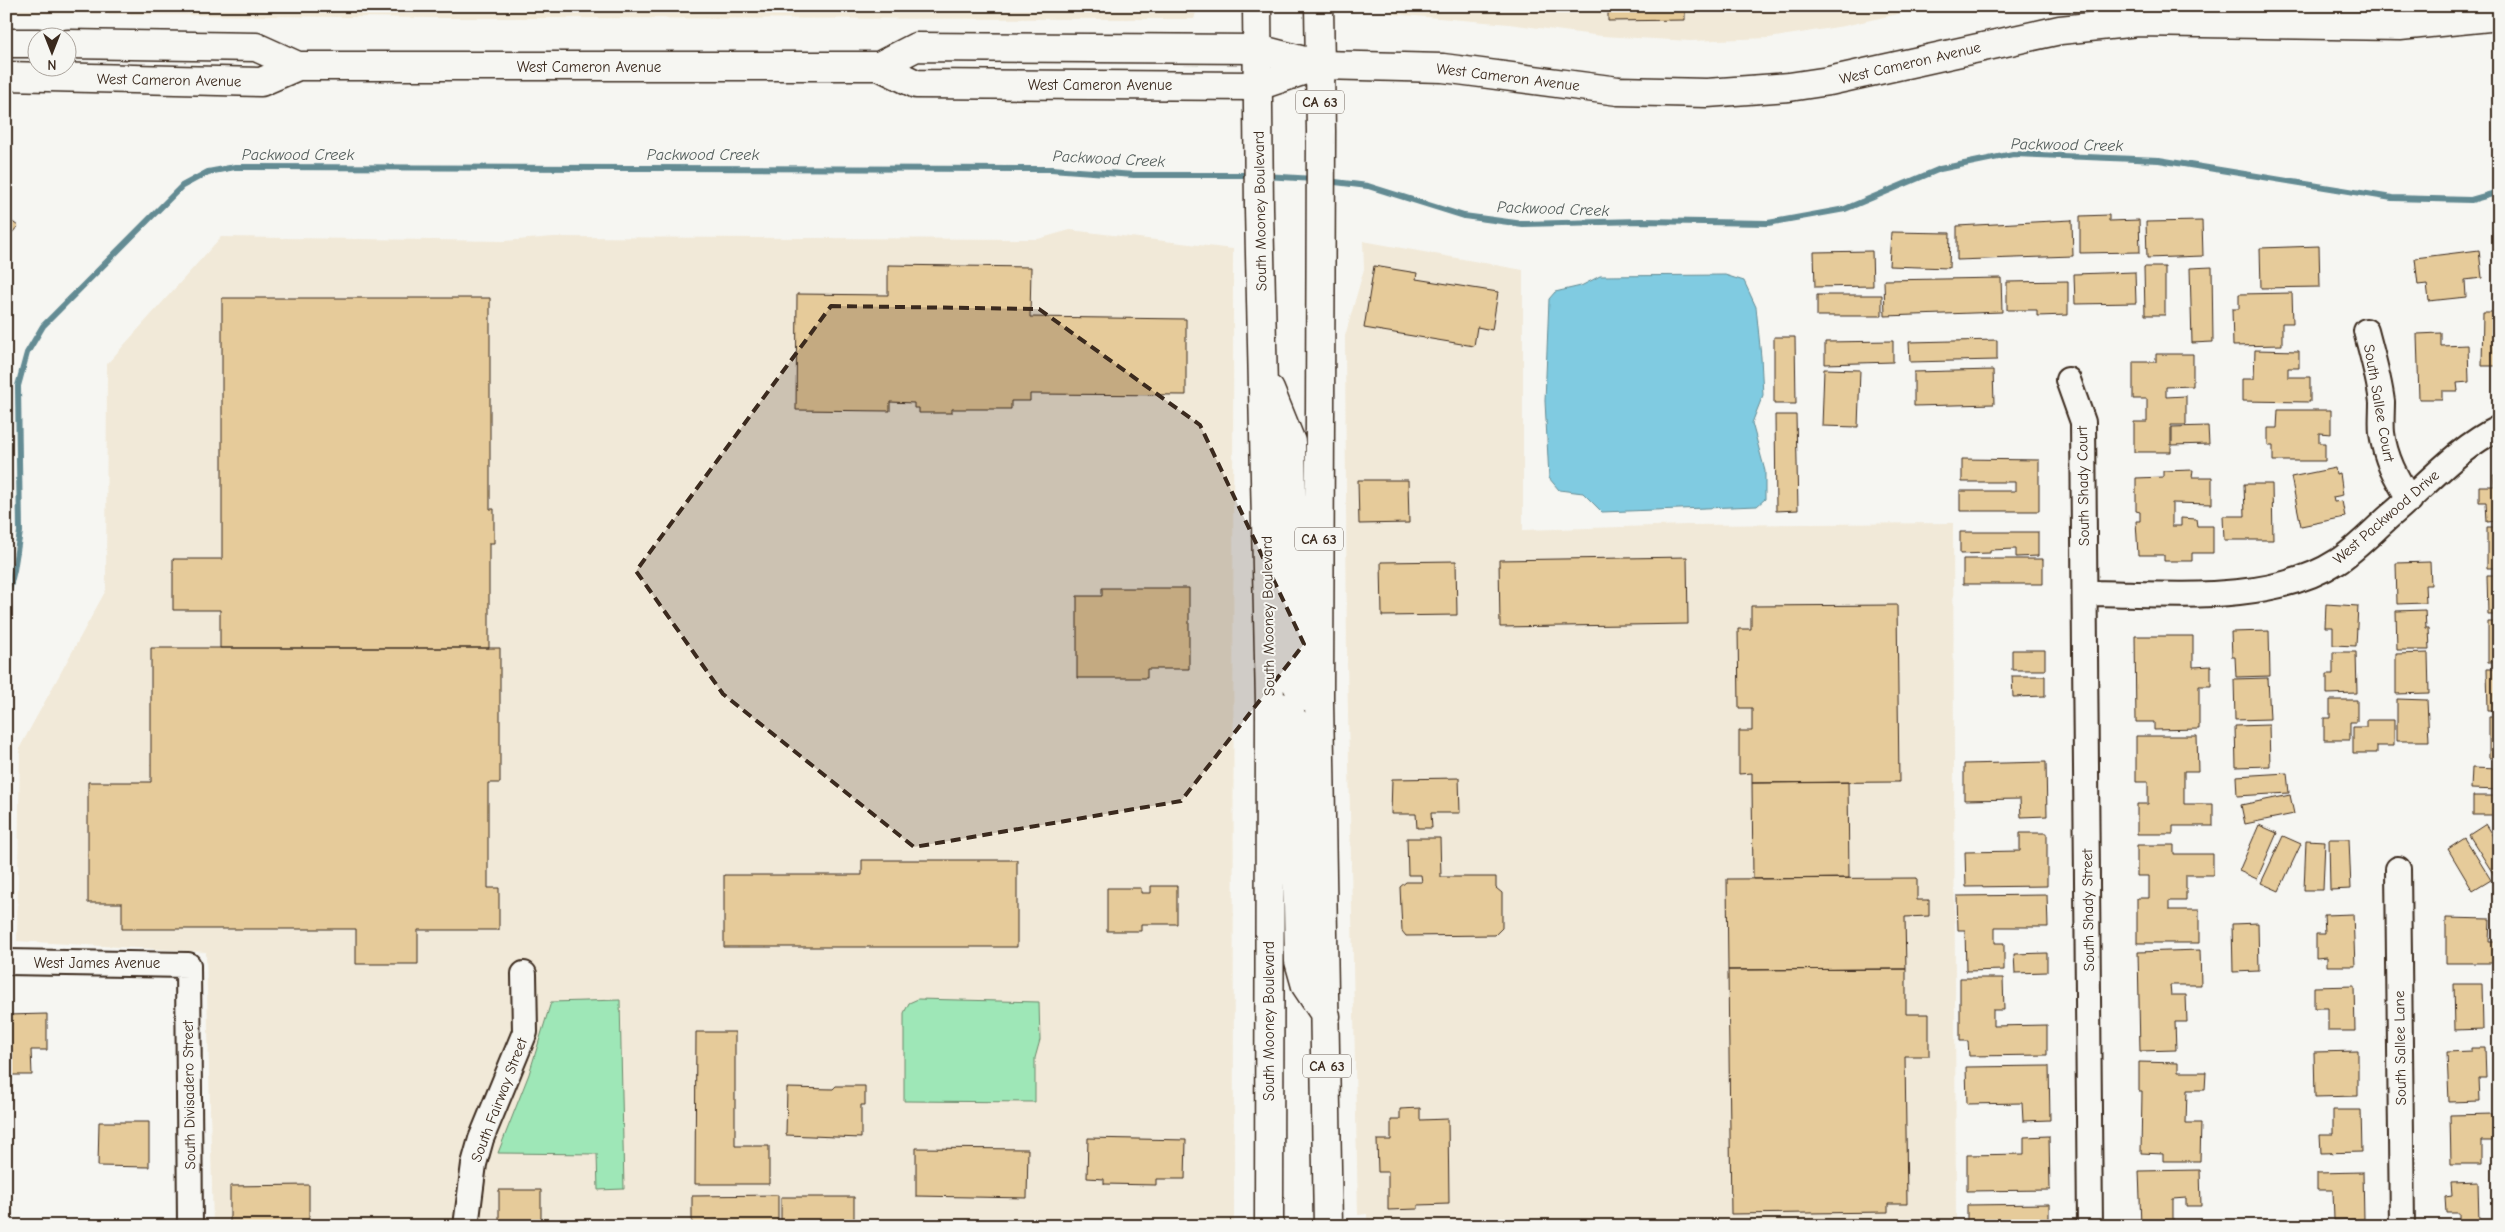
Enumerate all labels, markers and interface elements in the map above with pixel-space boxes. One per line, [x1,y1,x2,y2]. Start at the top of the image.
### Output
north arrow [28,28,78,78]
street label: West Cameron Avenue [1838,38,1983,88]
text: N [47,56,57,73]
street label: West Cameron Avenue [517,58,662,76]
street label: West Cameron Avenue [1435,59,1581,95]
street label: West Cameron Avenue [97,70,242,90]
street label: West Cameron Avenue [1028,76,1173,94]
road number: CA 63 [1296,90,1344,114]
street label: South Mooney Boulevard [1250,131,1270,291]
water label: Packwood Creek [2011,135,2124,155]
water label: Packwood Creek [242,146,354,164]
water label: Packwood Creek [647,146,759,164]
water label: Packwood Creek [1052,147,1166,171]
water label: Packwood Creek [1496,198,1610,220]
street label: South Sallee Court [2360,343,2398,464]
street label: South Shady Court [2073,425,2093,546]
street label: West Packwood Drive [2329,466,2443,568]
road number: CA 63 [1295,528,1343,550]
street label: South Mooney Boulevard [1258,536,1278,696]
street label: South Shady Street [2078,848,2098,971]
street label: South Mooney Boulevard [1260,941,1278,1101]
street label: West James Avenue [34,954,161,972]
street label: South Sallee Lane [2390,990,2410,1105]
street label: South Divisadero Street [179,1019,199,1170]
street label: South Fairway Street [467,1035,531,1165]
road number: CA 63 [1303,1054,1351,1078]

